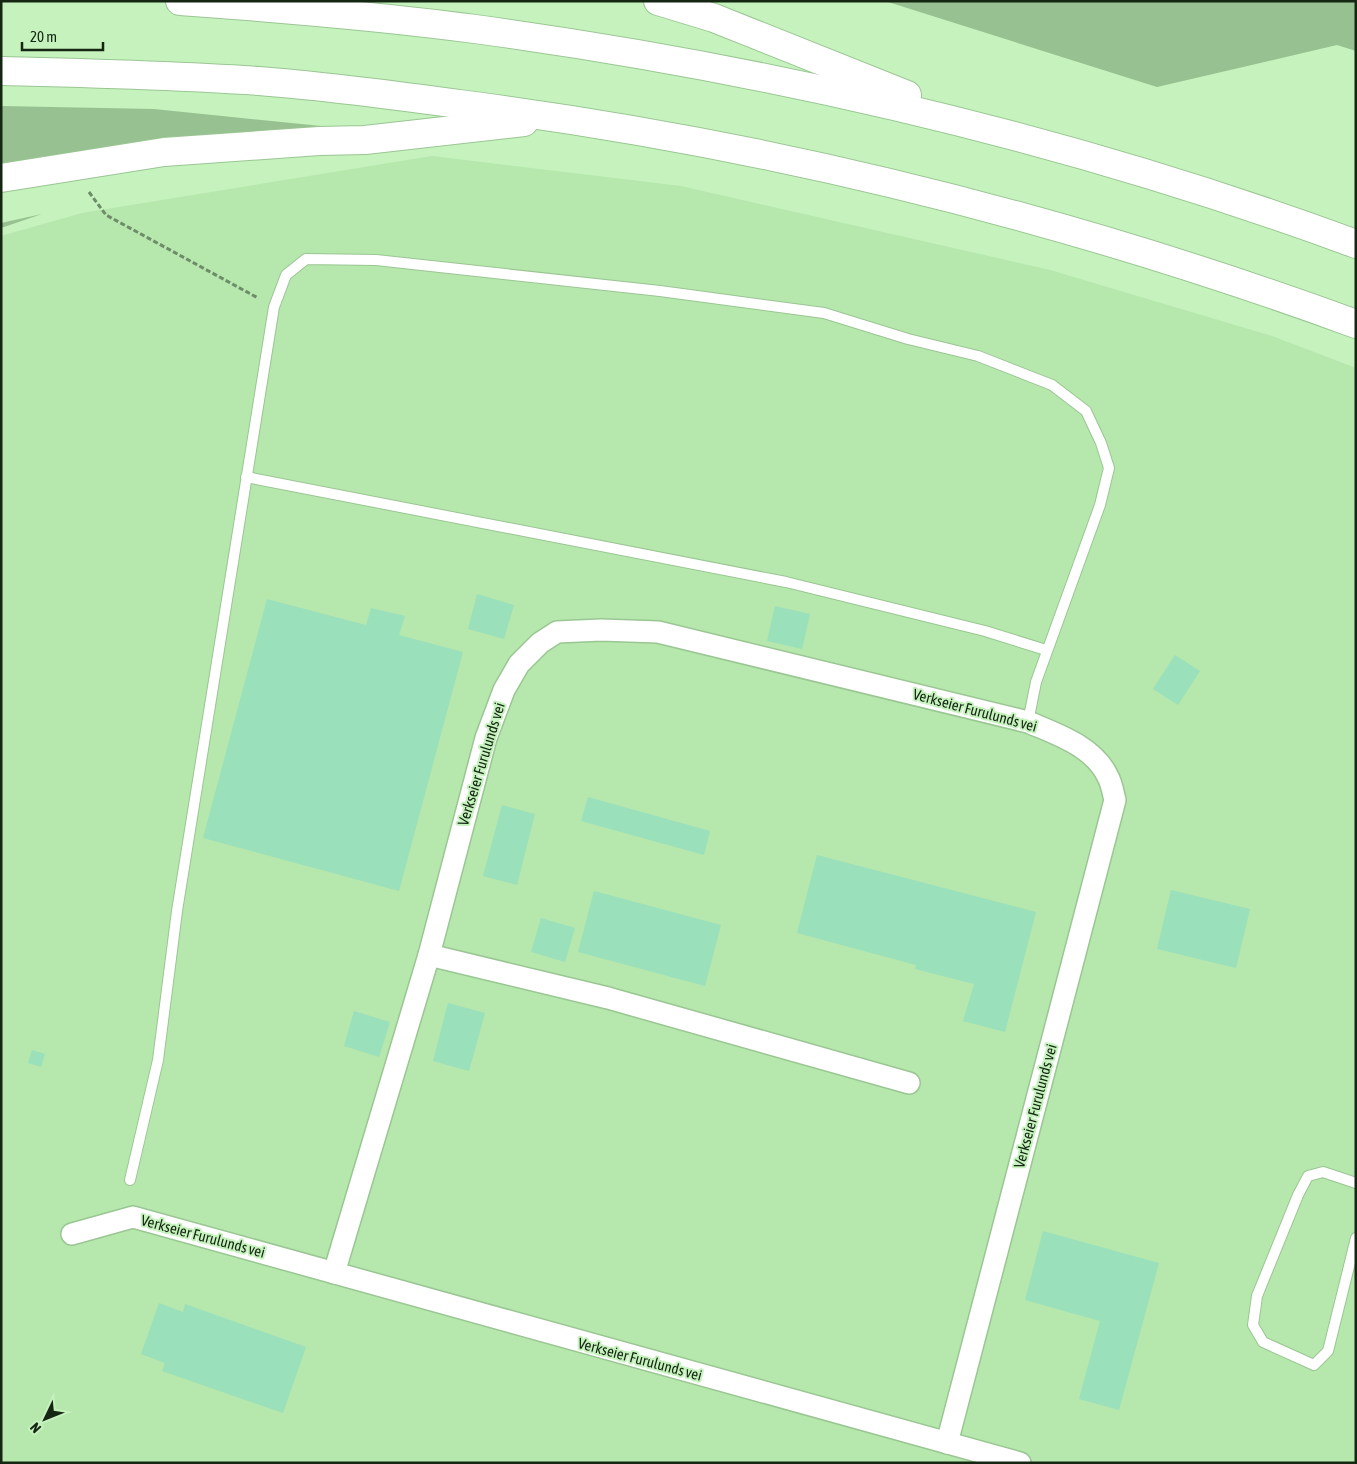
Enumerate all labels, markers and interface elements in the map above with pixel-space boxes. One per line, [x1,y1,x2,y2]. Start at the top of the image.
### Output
scale bar [22,20,104,52]
text: 20 m [30,28,57,45]
street label: Verkseier Furulunds vei [911,685,1039,735]
street label: Verkseier Furulunds vei [454,700,508,828]
street label: Verkseier Furulunds vei [1010,1042,1060,1170]
street label: Verkseier Furulunds vei [139,1211,267,1261]
street label: Verkseier Furulunds vei [576,1334,704,1384]
north arrow [20,1394,70,1444]
text: N [27,1419,44,1436]

